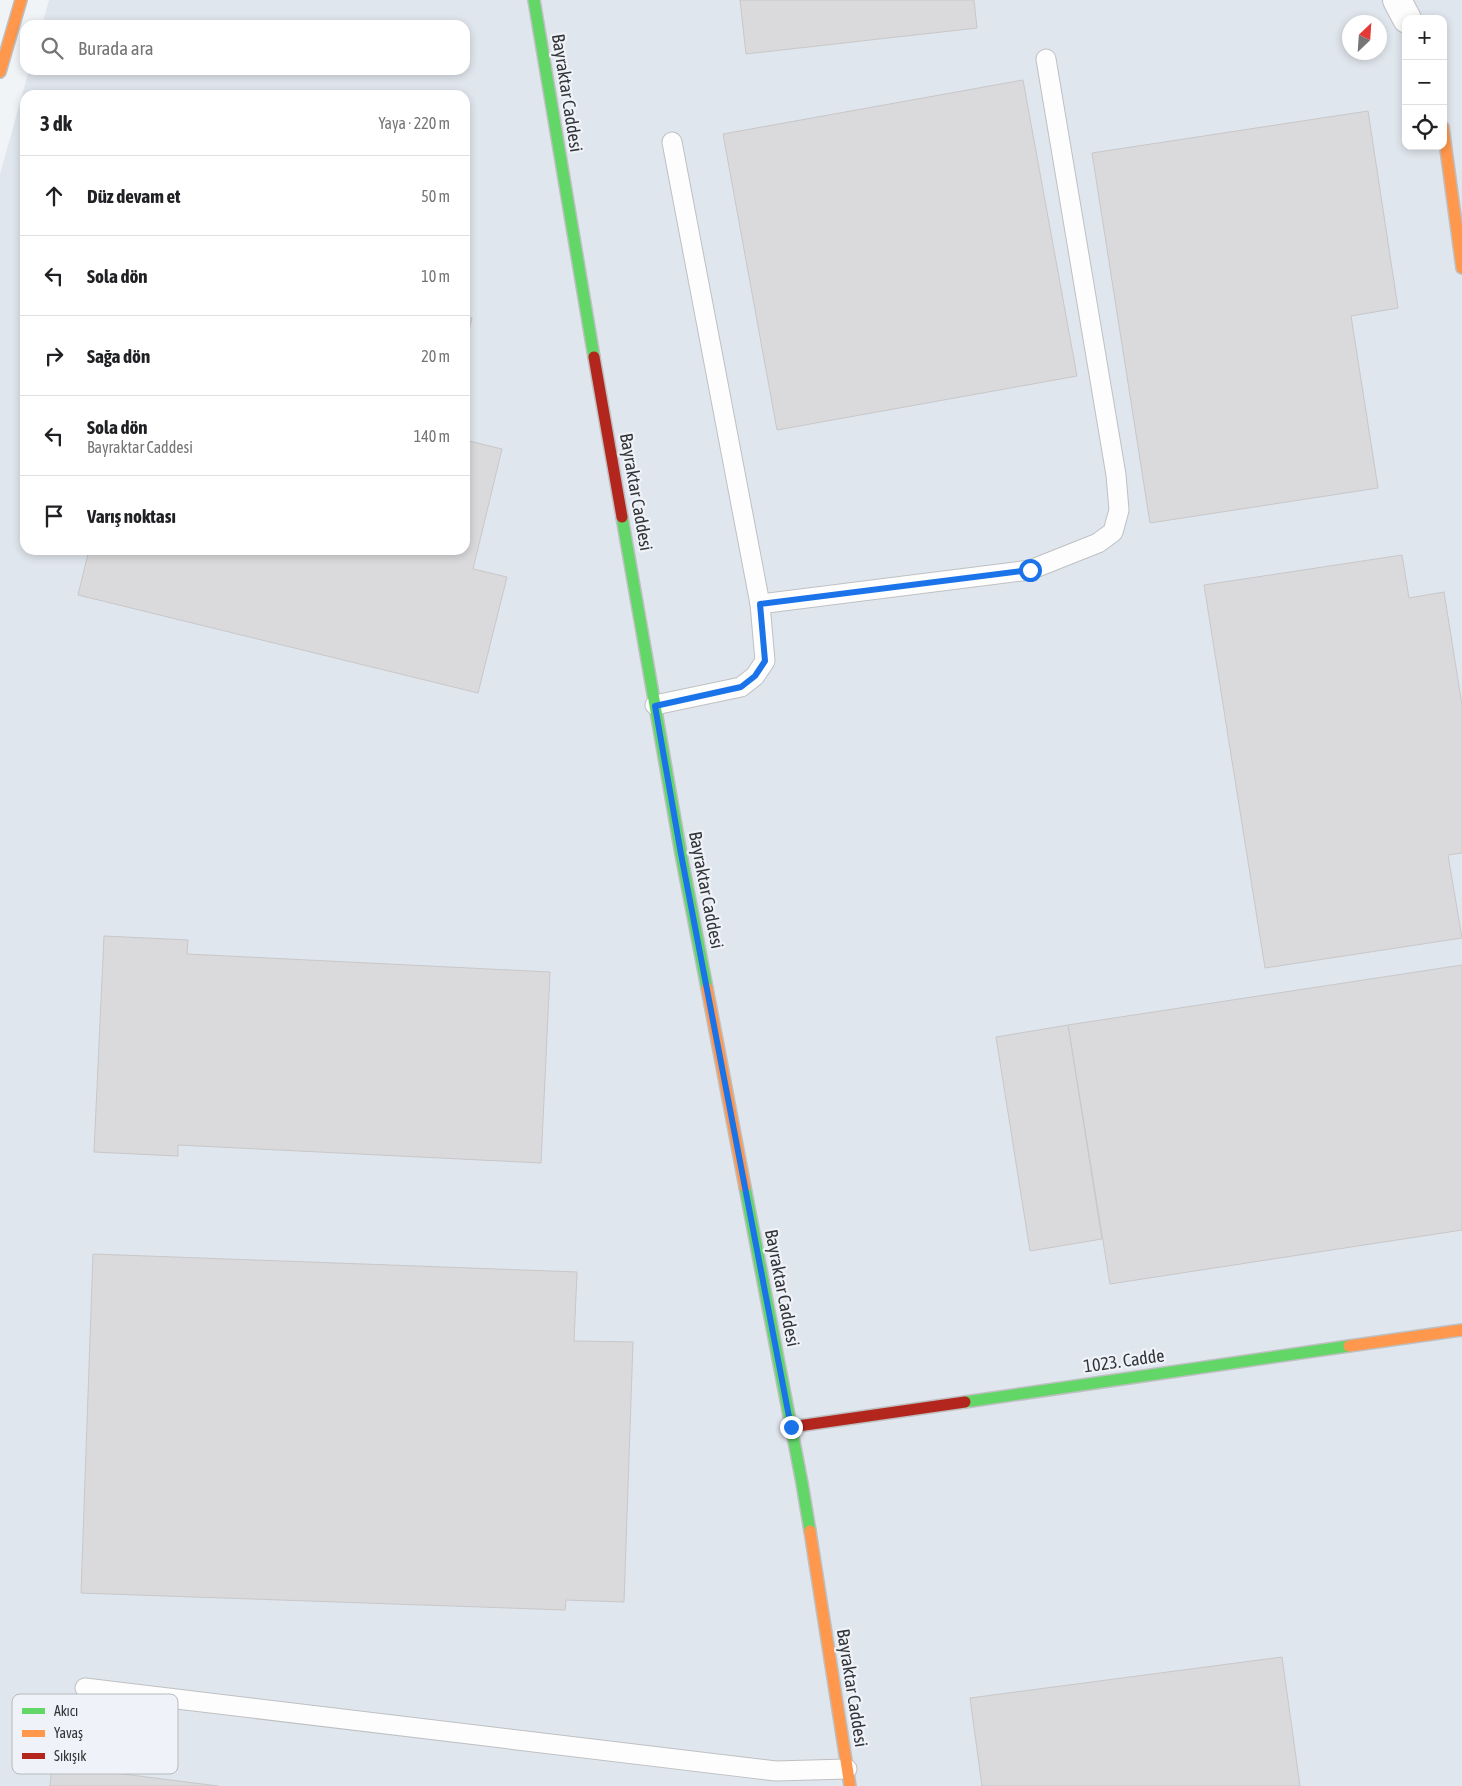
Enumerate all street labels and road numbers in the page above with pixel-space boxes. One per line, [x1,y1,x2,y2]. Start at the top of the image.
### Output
street label: Bayraktar Caddesi [548,32,587,153]
street label: Bayraktar Caddesi [616,431,657,552]
street label: Bayraktar Caddesi [685,829,728,950]
street label: Bayraktar Caddesi [761,1227,804,1348]
street label: 1023. Cadde [1082,1344,1166,1377]
street label: Bayraktar Caddesi [833,1627,872,1748]

